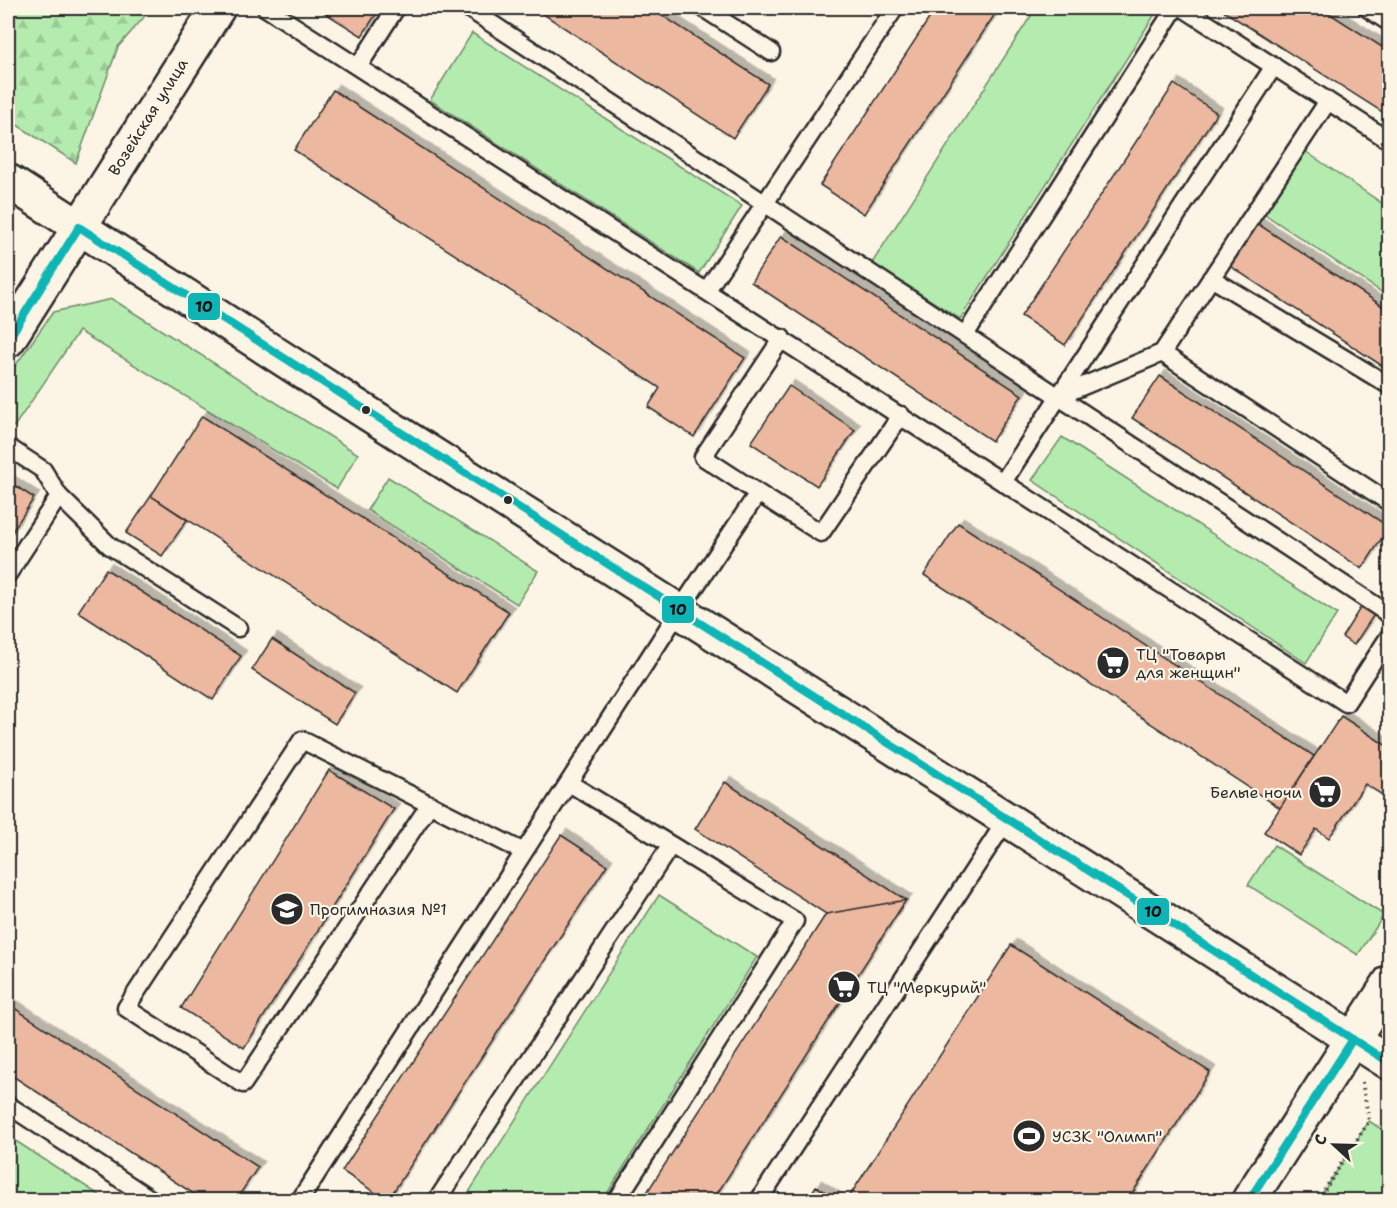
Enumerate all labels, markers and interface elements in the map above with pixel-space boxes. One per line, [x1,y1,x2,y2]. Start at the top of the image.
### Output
street label: Возейская улица [103,54,193,180]
line badge: 10 [187,292,221,321]
text: 10 [195,296,213,317]
unlabelled marker [360,404,372,416]
unlabelled marker [502,494,514,506]
line badge: 10 [661,595,695,624]
text: 10 [669,599,687,620]
place label: ТЦ "Товары для женщин" [1136,644,1241,683]
supermarket icon: ТЦ "Товары для женщин" [1095,645,1131,681]
supermarket icon: Белые ночи [1307,774,1343,810]
place label: Белые ночи [1210,782,1302,803]
school or university icon: Прогимназия №1 [269,891,305,927]
line badge: 10 [1136,897,1170,926]
place label: Прогимназия №1 [310,899,447,920]
text: 10 [1144,901,1162,922]
supermarket icon: ТЦ "Меркурий" [826,969,862,1005]
place label: ТЦ "Меркурий" [867,977,986,998]
north arrow [1304,1115,1364,1175]
sports icon: УСЗК "Олимп" [1011,1118,1047,1154]
place label: УСЗК "Олимп" [1052,1126,1162,1147]
text: С [1309,1131,1332,1148]

